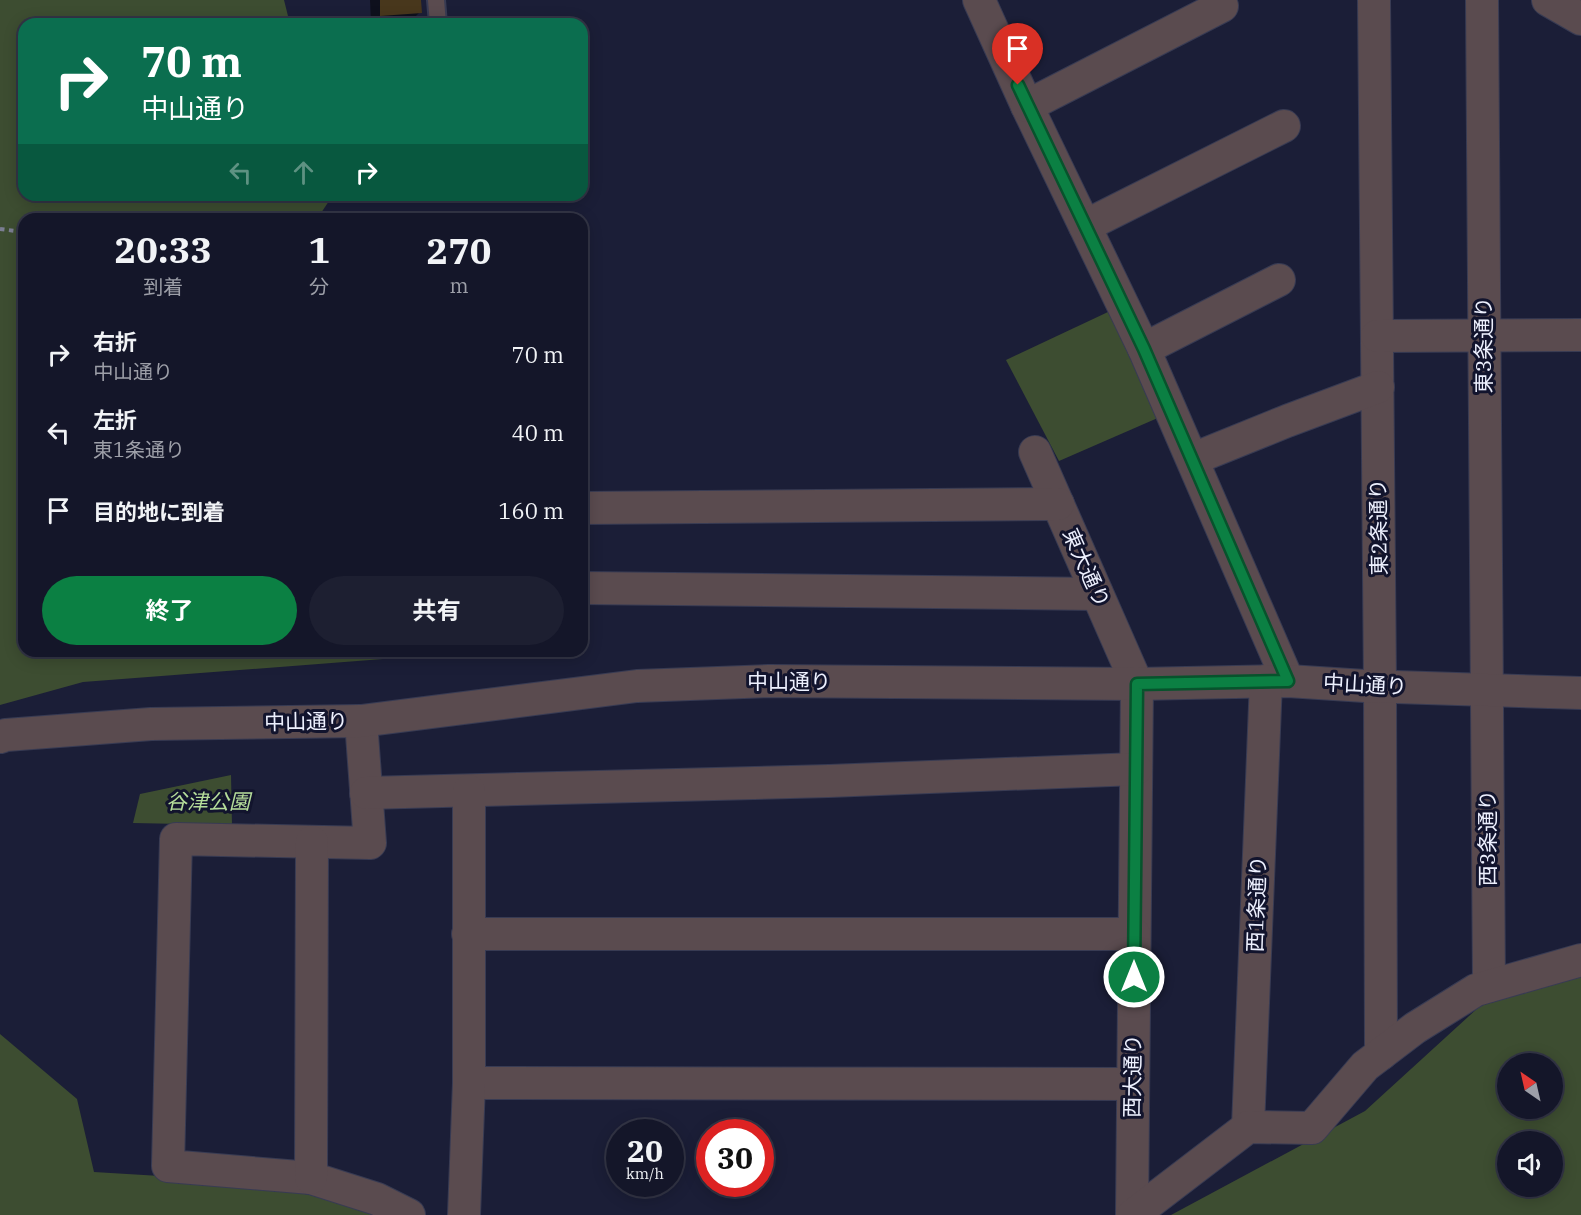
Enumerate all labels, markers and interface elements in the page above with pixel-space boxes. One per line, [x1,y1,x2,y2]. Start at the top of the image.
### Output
pin [992,23,1043,85]
icon: arrive [1001,32,1034,65]
text: 70 m [141,34,242,89]
icon: right [42,42,120,120]
text: 中山通り [141,90,249,125]
icon: left [224,156,257,189]
icon: ahead [287,156,320,189]
icon: right [350,156,383,189]
text: 20:33 [115,226,212,273]
text: 1 [308,226,330,273]
text: 270 [427,227,491,274]
text: m [449,272,469,299]
text: 到着 [143,273,183,300]
text: 分 [309,273,329,300]
street label: 東3条通り [1469,297,1497,393]
text: 右折 [93,327,137,356]
icon: right [42,338,75,371]
text: 70 m [512,340,564,369]
text: 中山通り [93,358,173,385]
text: 左折 [93,405,137,434]
icon: left [42,416,75,449]
text: 40 m [512,418,564,447]
text: 東1条通り [93,436,185,463]
street label: 東2条通り [1363,478,1393,576]
icon: arrive [42,494,75,527]
text: 160 m [498,496,564,525]
text: 目的地に到着 [93,497,225,526]
street label: 東大通り [1057,524,1117,612]
button: 終了 [42,576,297,645]
button: 共有 [309,576,564,645]
street label: 中山通り [747,667,831,695]
street label: 中山通り [1322,668,1408,700]
street label: 中山通り [264,706,348,736]
park label: 谷津公園 [166,787,253,815]
street label: 西3条通り [1473,790,1501,886]
street label: 西1条通り [1240,855,1272,953]
position arrow [1102,945,1166,1009]
street label: 西大通り [1117,1034,1147,1118]
north arrow [1497,1053,1563,1119]
map controls [1497,1053,1563,1197]
speed limit sign: 30 [696,1119,774,1197]
text: 20 [627,1131,663,1170]
button: sound [1497,1131,1563,1197]
text: km/h [626,1164,664,1183]

